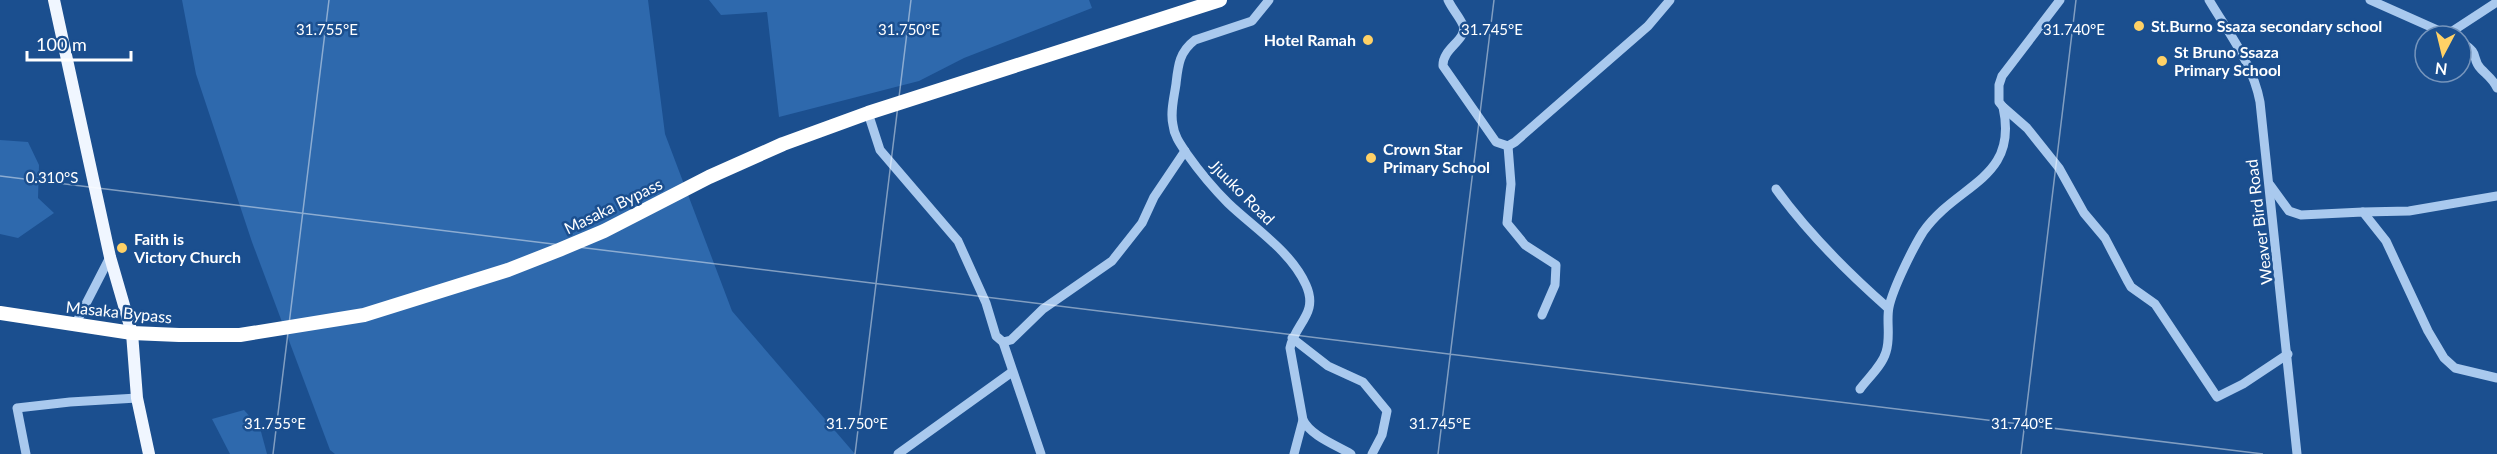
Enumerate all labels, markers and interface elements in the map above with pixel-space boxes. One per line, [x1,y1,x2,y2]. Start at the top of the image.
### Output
place label: St.Burno Ssaza secondary school [2151,16,2382,35]
marker: St.Burno Ssaza secondary school [2132,19,2146,33]
text: 31.755°E [296,20,358,38]
text: 31.750°E [878,20,940,38]
text: 31.745°E [1461,20,1523,38]
text: 31.740°E [2043,20,2105,38]
scale bar [27,24,130,62]
north arrow [2413,24,2473,84]
place label: Hotel Ramah [1264,30,1356,49]
text: 100 m [36,33,87,55]
marker: Hotel Ramah [1361,33,1375,47]
place label: St Bruno Ssaza Primary School [2174,42,2281,79]
marker: St Bruno Ssaza Primary School [2155,54,2169,68]
text: N [2434,59,2448,80]
place label: Crown Star Primary School [1383,139,1490,176]
marker: Crown Star Primary School [1364,151,1378,165]
street label: Jjuuko Road [1206,155,1279,228]
street label: Weaver Bird Road [2241,158,2276,286]
text: 0.310°S [26,168,78,186]
street label: Masaka Bypass [561,174,665,237]
place label: Faith is Victory Church [133,229,241,266]
marker: Faith is Victory Church [115,241,129,255]
street label: Masaka Bypass [65,296,173,327]
text: 31.755°E [244,414,306,432]
text: 31.750°E [826,414,888,432]
text: 31.745°E [1409,414,1471,432]
text: 31.740°E [1991,414,2053,432]

